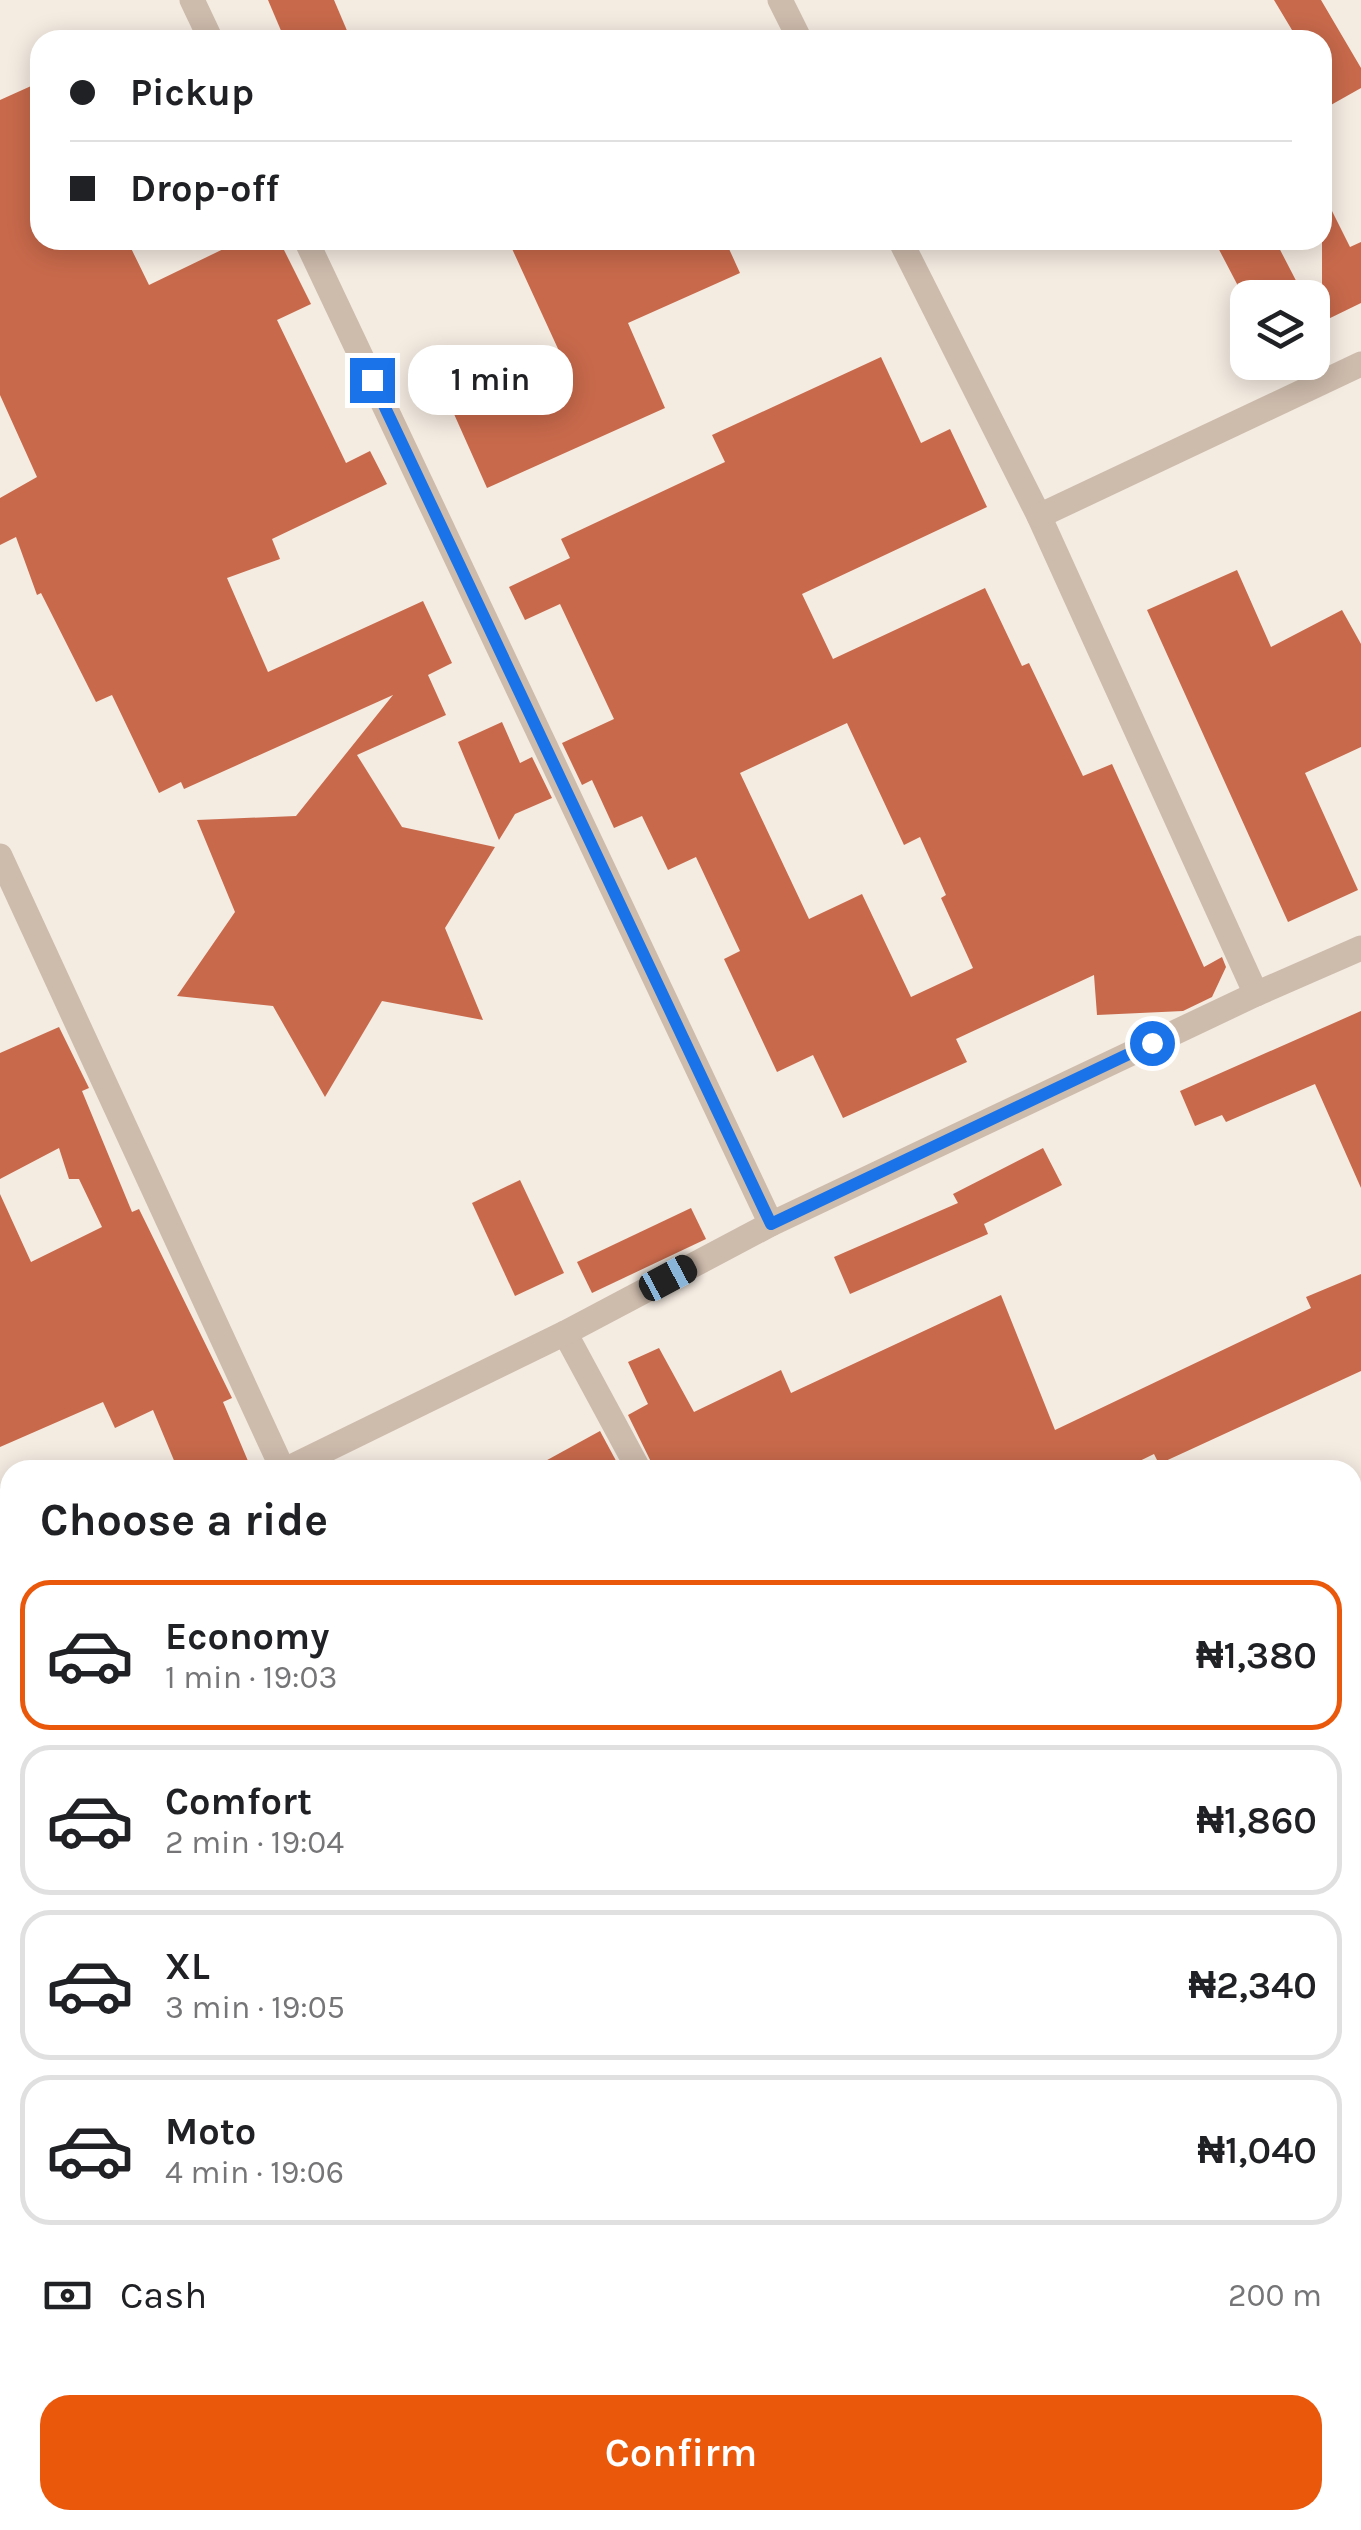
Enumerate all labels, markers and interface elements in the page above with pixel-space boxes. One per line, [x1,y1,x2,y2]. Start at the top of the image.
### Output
text: Pickup [130,70,254,115]
text: Drop-off [130,166,279,211]
map controls [1230,280,1330,380]
button: layers [1230,280,1330,380]
callout: 1 min [407,345,572,415]
route end [350,358,395,403]
text: 1 min [451,361,530,398]
route start [1130,1021,1175,1066]
car [634,1251,702,1305]
text: Choose a ride [40,1494,328,1546]
icon: car [45,1610,135,1700]
text: Economy [165,1614,329,1659]
text: ₦1,380 [1196,1633,1317,1678]
text: 1 min · 19:03 [165,1659,337,1696]
icon: car [45,1775,135,1865]
text: Comfort [165,1779,312,1824]
text: ₦1,860 [1197,1798,1317,1843]
text: 2 min · 19:04 [165,1824,344,1861]
icon: car [45,1940,135,2030]
text: XL [165,1944,210,1989]
text: ₦2,340 [1188,1963,1317,2008]
text: 3 min · 19:05 [165,1989,345,2026]
icon: car [45,2105,135,2195]
text: Moto [165,2109,256,2154]
text: ₦1,040 [1198,2128,1317,2173]
text: 4 min · 19:06 [165,2154,344,2191]
icon: cash [40,2268,95,2323]
text: Cash [120,2273,207,2318]
text: 200 m [1228,2277,1322,2314]
button: Confirm [40,2395,1322,2510]

